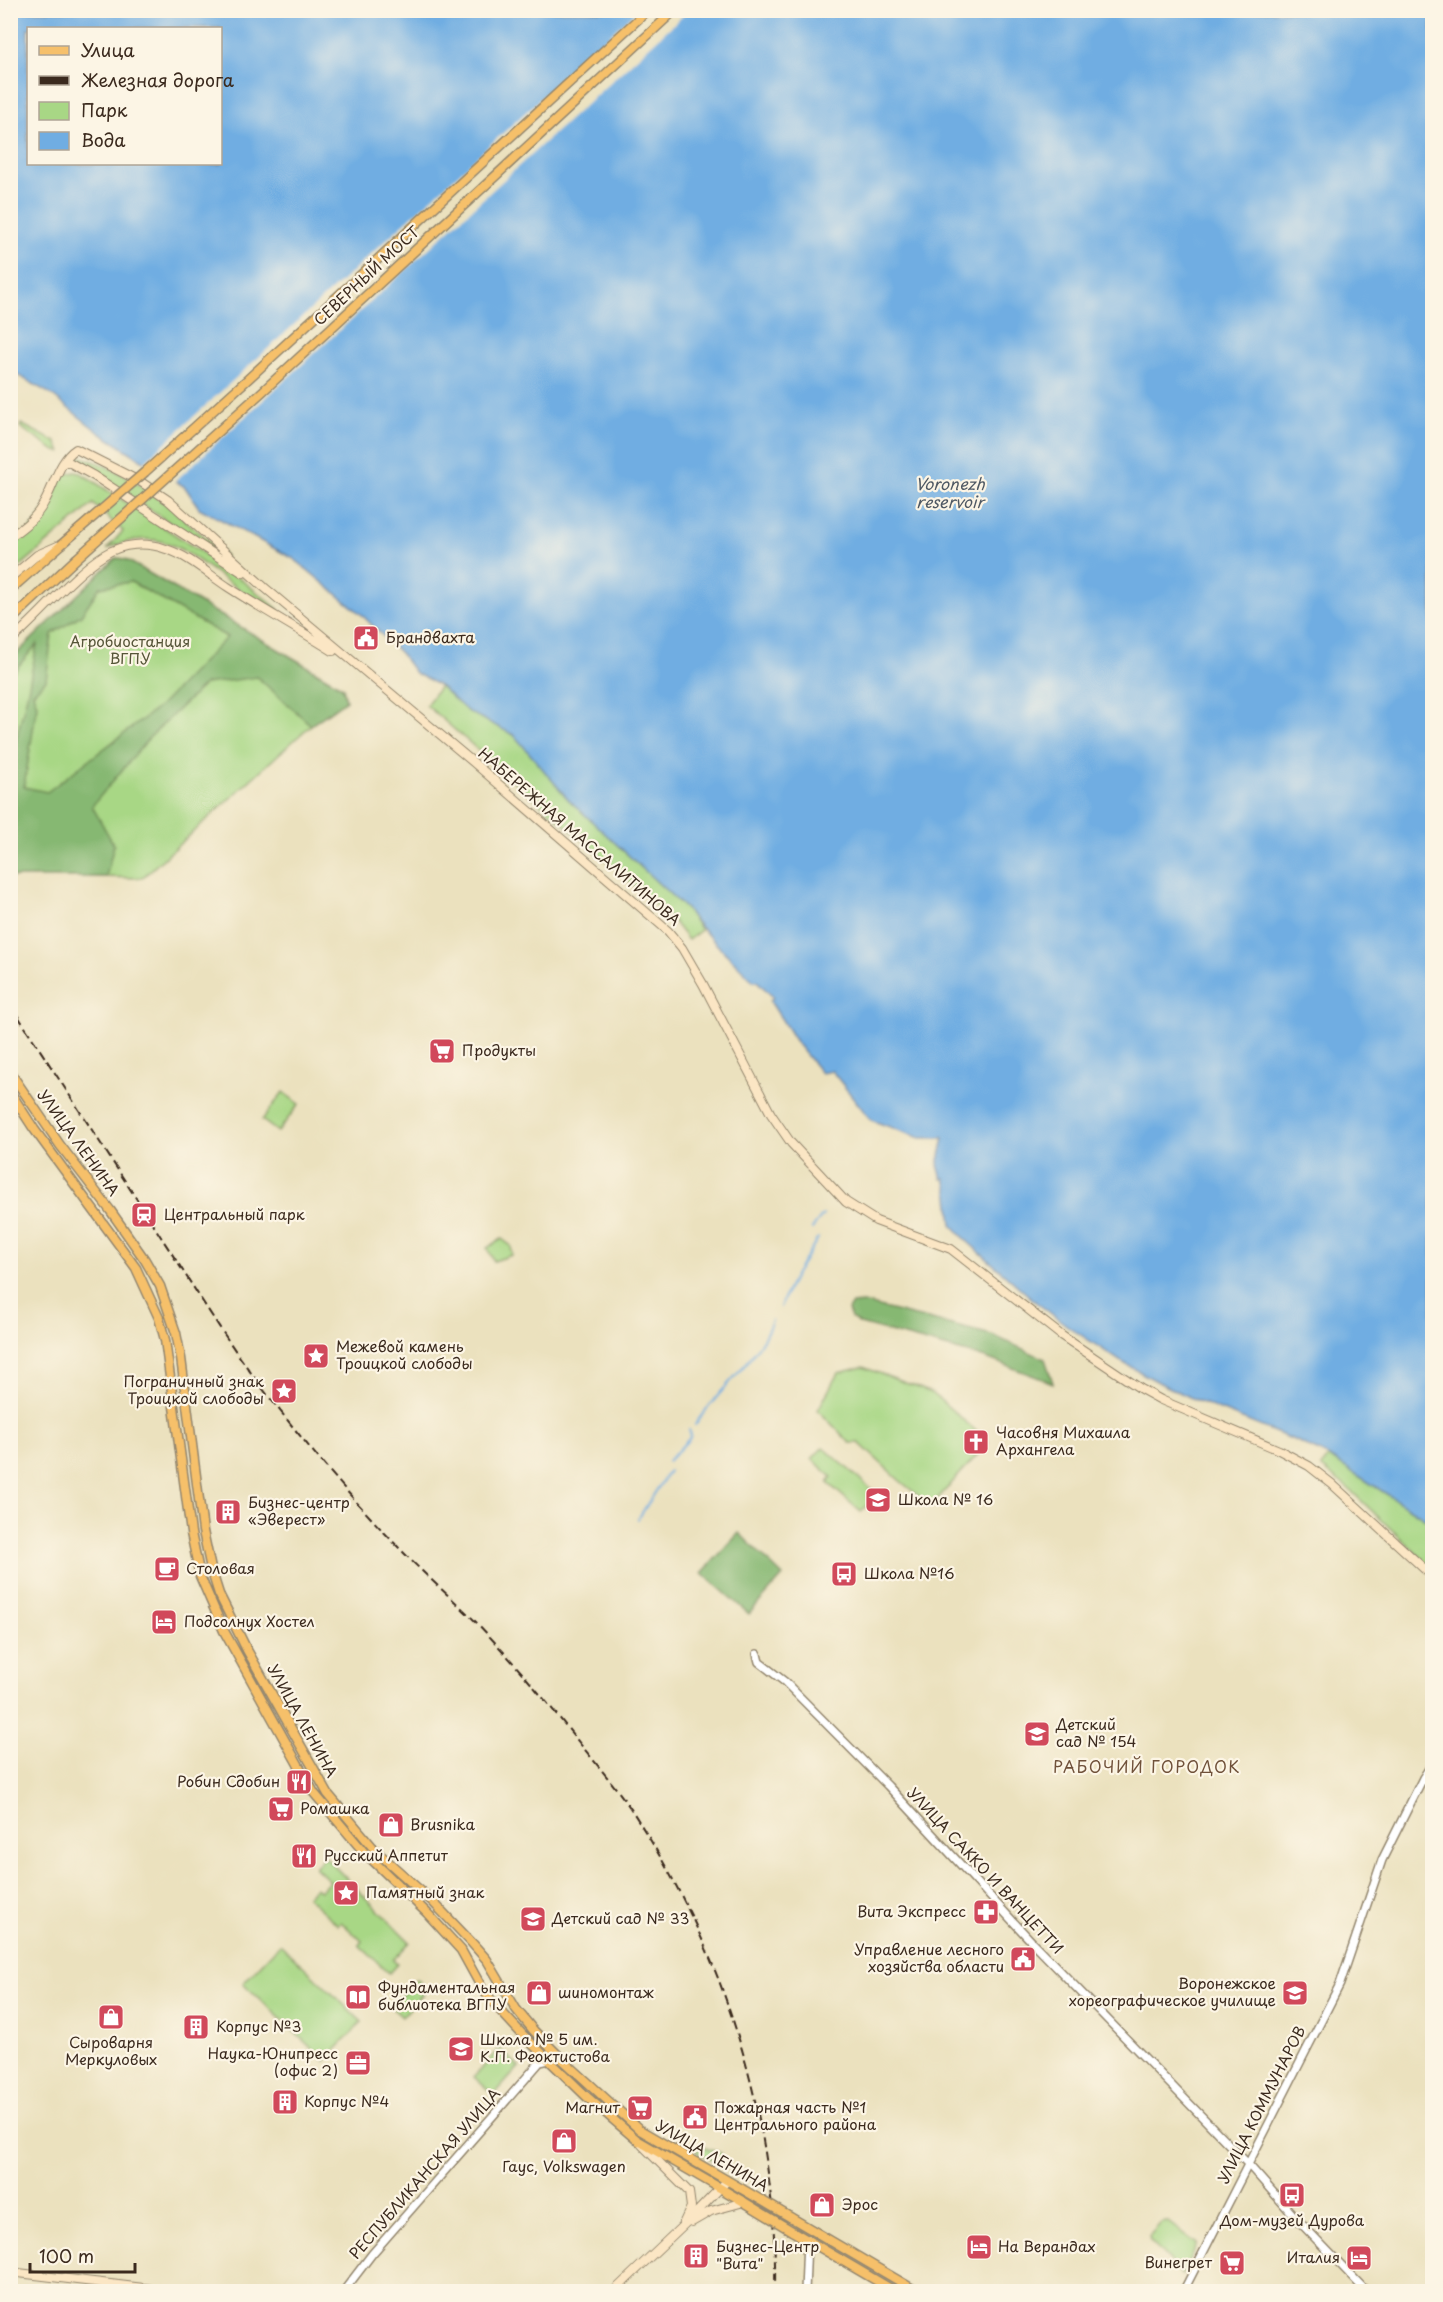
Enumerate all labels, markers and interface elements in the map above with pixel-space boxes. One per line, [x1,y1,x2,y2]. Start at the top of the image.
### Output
legend [27,27,222,165]
text: Улица [81,36,135,63]
text: Железная дорога [81,66,235,93]
text: Парк [81,96,128,123]
text: Вода [81,126,126,153]
street label: СЕВЕРНЫЙ МОСТ [308,219,425,330]
water label: Voronezh reservoir [915,471,986,513]
public building icon: Брандвахта [351,623,381,653]
place label: Брандвахта [386,625,475,648]
park label: Агробиостанция ВГПУ [70,629,190,669]
street label: НАБЕРЕЖНАЯ МАССАЛИТИНОВА [474,741,686,931]
supermarket icon: Продукты [427,1036,457,1066]
place label: Продукты [462,1038,536,1061]
street label: УЛИЦА ЛЕНИНА [33,1084,126,1200]
station icon: Центральный парк [129,1200,159,1230]
place label: Центральный парк [164,1202,305,1225]
place label: Межевой камень Троицкой слободы [336,1334,473,1374]
place icon: Межевой камень Троицкой слободы [301,1341,331,1371]
place label: Пограничный знак Троицкой слободы [123,1369,264,1409]
place icon: Пограничный знак Троицкой слободы [269,1376,299,1406]
place label: Часовня Михаила Архангела [996,1420,1131,1460]
church icon: Часовня Михаила Архангела [961,1427,991,1457]
school or university icon: Школа № 16 [863,1485,893,1515]
place label: Школа № 16 [898,1487,993,1510]
place label: Бизнес-центр «Эверест» [248,1490,350,1530]
building icon: Бизнес-центр «Эверест» [213,1497,243,1527]
cafe icon: Столовая [152,1554,182,1584]
place label: Столовая [186,1556,255,1579]
bus stop icon: Школа №16 [829,1559,859,1589]
place label: Школа №16 [864,1561,954,1584]
hotel icon: Подсолнух Хостел [149,1607,179,1637]
place label: Подсолнух Хостел [184,1609,315,1632]
street label: УЛИЦА ЛЕНИНА [263,1659,344,1781]
place label: Детский сад № 154 [1055,1712,1137,1752]
school or university icon: Детский сад № 154 [1022,1719,1052,1749]
district label: РАБОЧИЙ ГОРОДОК [1053,1754,1241,1778]
restaurant icon: Робин Сдобин [284,1767,314,1797]
place label: Робин Сдобин [177,1769,280,1792]
street label: УЛИЦА САККО И ВАНЦЕТТИ [903,1782,1070,1958]
supermarket icon: Ромашка [266,1794,296,1824]
place label: Ромашка [300,1796,370,1819]
shop icon: Brusnika [376,1810,406,1840]
place label: Brusnika [410,1812,476,1835]
restaurant icon: Русский Аппетит [289,1841,319,1871]
place label: Русский Аппетит [324,1843,449,1866]
place icon: Памятный знак [331,1878,361,1908]
place label: Памятный знак [366,1880,485,1903]
pharmacy icon: Вита Экспресс [971,1897,1001,1927]
place label: Вита Экспресс [857,1899,966,1922]
school or university icon: Детский сад № 33 [518,1904,548,1934]
place label: Детский сад № 33 [551,1906,690,1929]
place label: Управление лесного хозяйства области [854,1937,1004,1977]
public building icon: Управление лесного хозяйства области [1008,1944,1038,1974]
place label: Воронежское хореографическое училище [1069,1971,1276,2011]
place label: Фундаментальная библиотека ВГПУ [378,1975,515,2015]
shop icon: шиномонтаж [524,1978,554,2008]
school or university icon: Воронежское хореографическое училище [1280,1978,1310,2008]
place label: шиномонтаж [558,1980,654,2003]
library icon: Фундаментальная библиотека ВГПУ [343,1982,373,2012]
shop icon: Сыроварня Меркуловых [96,2002,126,2032]
building icon: Корпус №3 [181,2012,211,2042]
place label: Корпус №3 [216,2014,301,2037]
street label: УЛИЦА КОММУНАРОВ [1211,2021,1310,2187]
place label: Школа № 5 им. К.П. Феоктистова [480,2027,610,2067]
place label: Сыроварня Меркуловых [65,2030,157,2070]
school or university icon: Школа № 5 им. К.П. Феоктистова [446,2034,476,2064]
place label: Наука-Юнипресс (офис 2) [208,2041,338,2081]
office icon: Наука-Юнипресс (офис 2) [343,2048,373,2078]
street label: РЕСПУБЛИКАНСКАЯ УЛИЦА [343,2082,505,2264]
building icon: Корпус №4 [270,2087,300,2117]
place label: Корпус №4 [304,2089,389,2112]
supermarket icon: Магнит [625,2093,655,2123]
place label: Магнит [565,2095,621,2118]
place label: Пожарная часть №1 Центрального района [714,2095,877,2135]
public building icon: Пожарная часть №1 Центрального района [680,2102,710,2132]
street label: УЛИЦА ЛЕНИНА [652,2113,773,2196]
shop icon: Гаус, Volkswagen [549,2126,579,2156]
place label: Гаус, Volkswagen [502,2154,626,2177]
bus stop icon: Дом-музей Дурова [1277,2180,1307,2210]
shop icon: Эрос [807,2190,837,2220]
place label: Эрос [842,2192,878,2215]
place label: Дом-музей Дурова [1219,2208,1365,2231]
hotel icon: На Верандах [964,2232,994,2262]
place label: Бизнес-Центр "Вита" [716,2234,819,2274]
place label: На Верандах [998,2234,1096,2257]
scale bar [30,2236,135,2274]
building icon: Бизнес-Центр "Вита" [681,2241,711,2271]
text: 100 m [39,2242,94,2269]
hotel icon: Италия [1344,2243,1374,2273]
place label: Италия [1287,2245,1340,2268]
supermarket icon: Винегрет [1217,2248,1247,2278]
place label: Винегрет [1144,2250,1213,2273]

